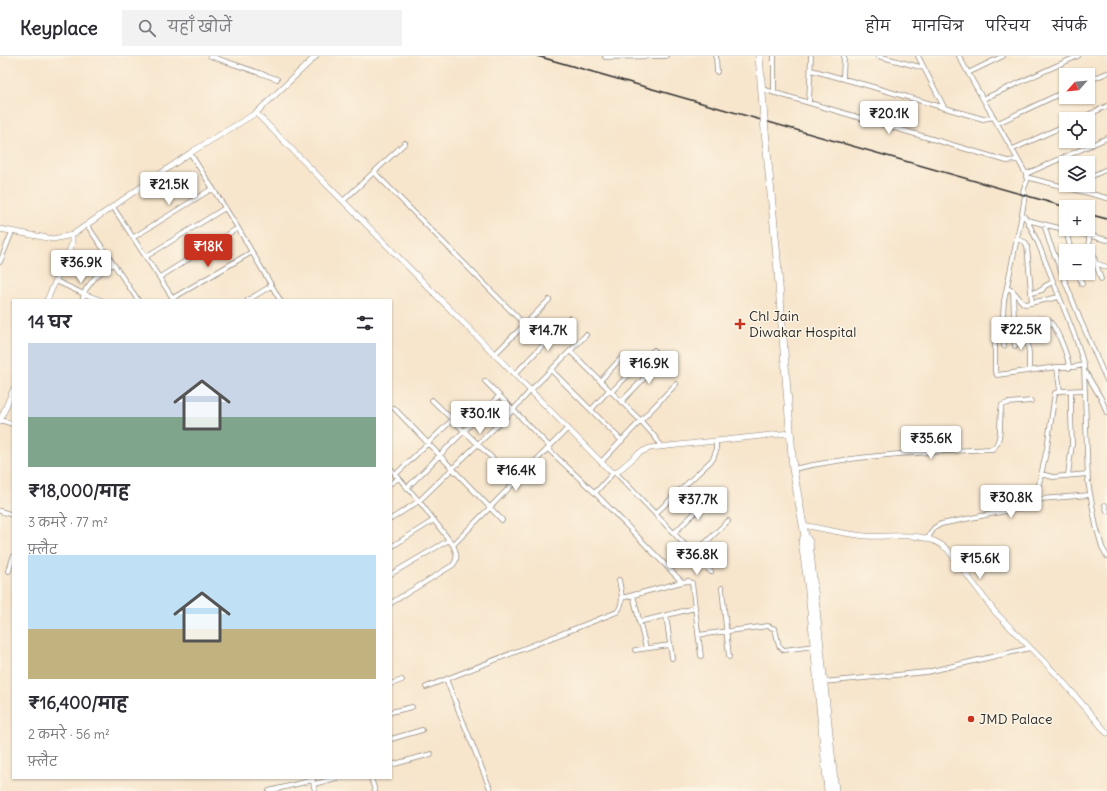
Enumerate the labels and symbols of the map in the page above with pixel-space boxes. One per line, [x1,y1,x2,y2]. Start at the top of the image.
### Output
north arrow [1059,68,1095,104]
pin: ₹20.1K [856,101,922,135]
pin: ₹21.5K [136,172,202,206]
pin: ₹18K [184,234,232,268]
pin: ₹36.9K [48,250,114,284]
place label: Chl Jain Diwakar Hospital [749,307,856,341]
pin: ₹22.5K [988,317,1054,351]
pin: ₹14.7K [515,318,581,352]
marker: Chl Jain Diwakar Hospital [734,318,746,330]
pin: ₹16.9K [616,351,682,385]
pin: ₹30.1K [447,401,513,435]
pin: ₹35.6K [898,426,964,460]
pin: ₹16.4K [483,458,549,492]
pin: ₹30.8K [978,485,1044,519]
pin: ₹37.7K [665,487,731,521]
pin: ₹36.8K [664,542,730,576]
pin: ₹15.6K [947,546,1013,580]
place label: JMD Palace [979,710,1053,728]
marker: JMD Palace [966,714,976,724]

